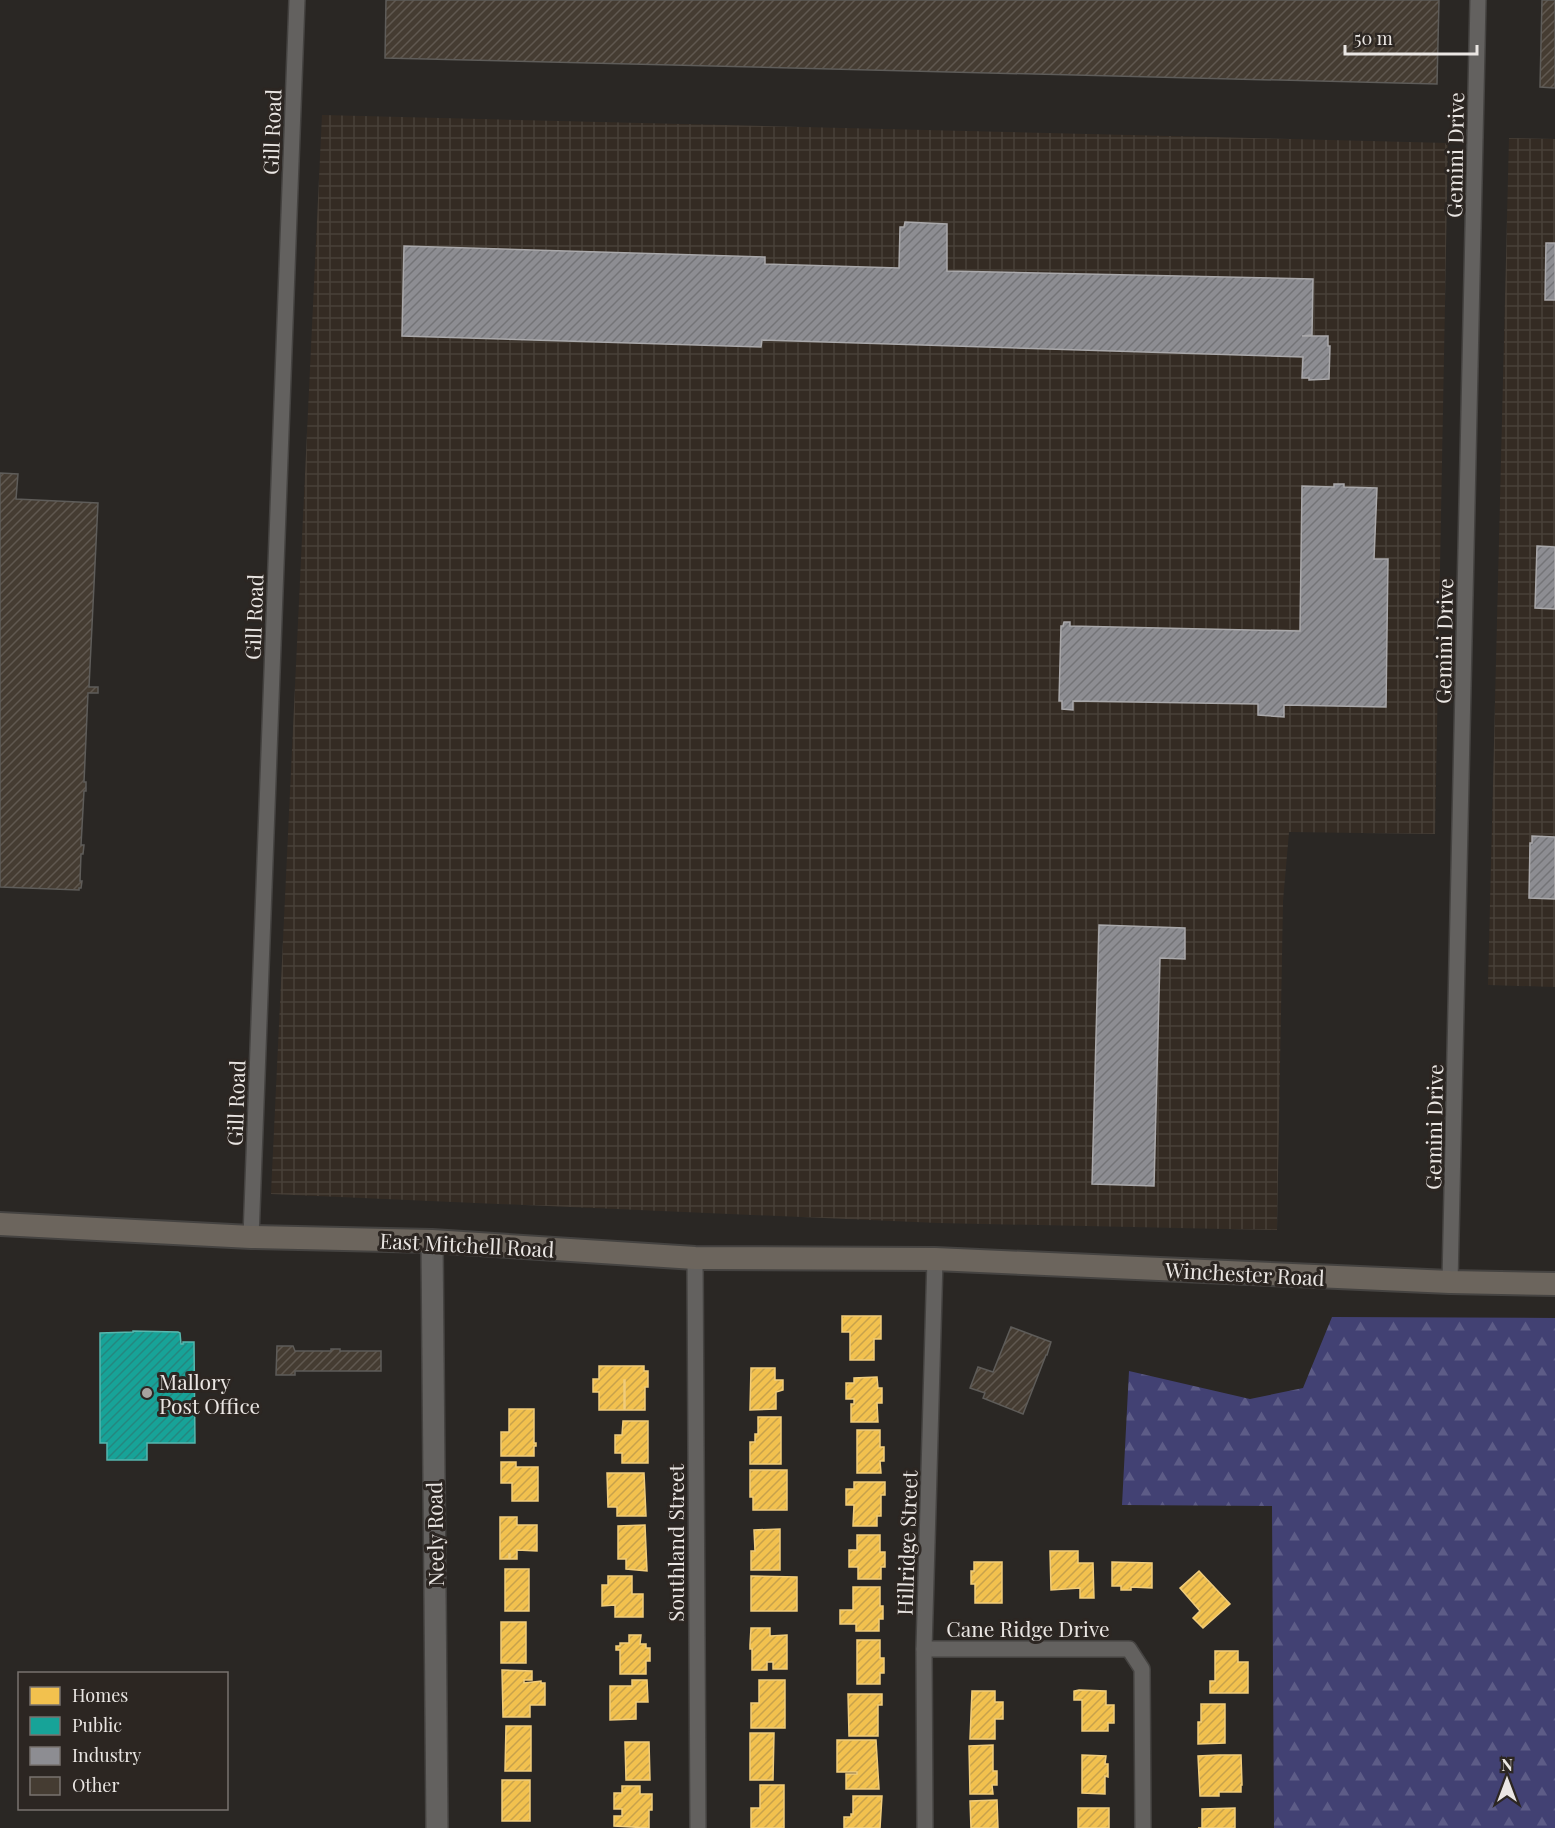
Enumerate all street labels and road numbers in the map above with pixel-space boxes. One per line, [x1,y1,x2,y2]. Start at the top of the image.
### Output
street label: Gill Road [256,89,286,175]
street label: Gemini Drive [1439,92,1469,218]
street label: Gill Road [238,574,268,660]
street label: Gemini Drive [1428,578,1458,704]
street label: Gill Road [220,1060,250,1146]
street label: Gemini Drive [1418,1064,1448,1190]
street label: East Mitchell Road [379,1225,555,1263]
street label: Winchester Road [1164,1255,1325,1291]
street label: Southland Street [661,1464,689,1622]
street label: Hillridge Street [889,1470,923,1616]
street label: Neely Road [419,1481,449,1587]
street label: Cane Ridge Drive [946,1614,1110,1642]

